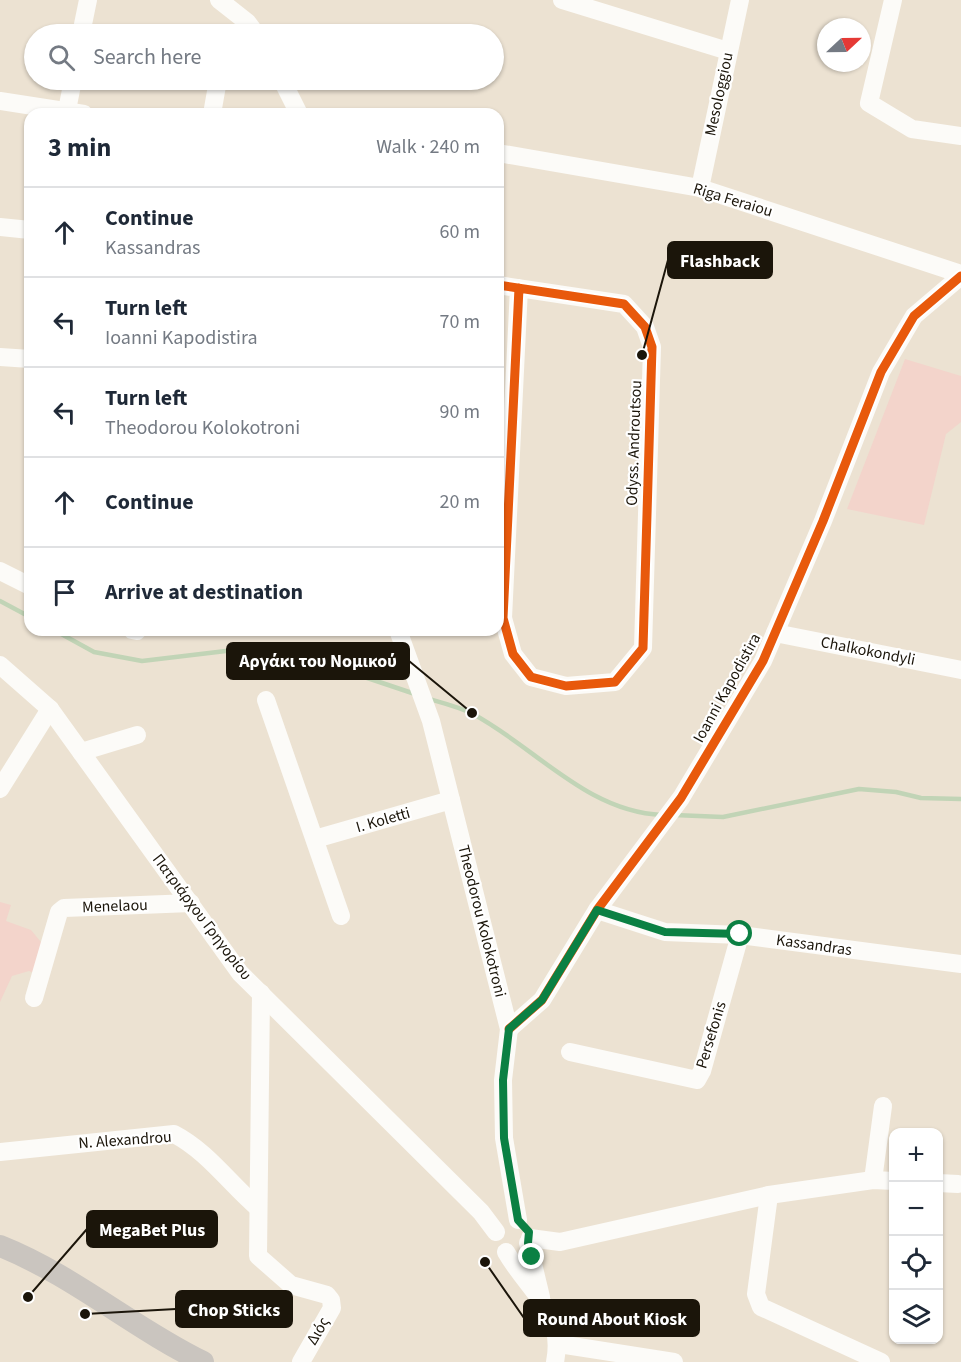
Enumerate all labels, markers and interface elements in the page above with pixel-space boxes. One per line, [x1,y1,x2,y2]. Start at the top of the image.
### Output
north arrow [817,18,871,72]
search box [24,24,504,90]
icon: search [45,41,78,74]
text: Search here [93,41,201,73]
street label: Mesologgiou [699,50,739,138]
text: 3 min [48,129,111,166]
text: Walk · 240 m [376,133,480,161]
street label: Riga Feraiou [690,177,776,223]
text: Continue [105,202,194,234]
icon: ahead [48,216,81,249]
text: 60 m [440,218,480,246]
text: Kassandras [105,234,200,262]
callout: Flashback [668,242,772,278]
text: Flashback [680,249,760,274]
text: Turn left [105,292,187,324]
icon: left [48,306,81,339]
text: 70 m [440,308,480,336]
text: Ioanni Kapodistira [105,324,258,352]
street label: Odyss. Androutsou [621,380,647,506]
text: Turn left [105,382,187,414]
icon: left [48,396,81,429]
text: 90 m [440,398,480,426]
text: Theodorou Kolokotroni [105,414,300,442]
icon: ahead [48,486,81,519]
text: Continue [105,486,194,518]
text: 20 m [440,488,480,516]
icon: arrive [48,576,81,609]
text: Arrive at destination [105,576,303,608]
street label: Ioanni Kapodistira [688,629,766,747]
street label: Chalkokondyli [819,631,917,671]
callout: Αργάκι του Νομικού [227,643,409,679]
text: Αργάκι του Νομικού [238,649,397,674]
street label: I. Koletti [353,802,413,838]
street label: Theodorou Kolokotroni [452,843,512,999]
street label: Πατριάρχου Γρηγορίου [147,849,257,985]
street label: Menelaou [82,894,148,918]
route start [726,920,752,946]
street label: Kassandras [775,929,854,961]
street label: Persefonis [690,998,732,1071]
street label: N. Alexandrou [78,1126,172,1154]
map controls [889,1128,943,1344]
button: + [889,1128,943,1182]
button: − [889,1182,943,1236]
callout: MegaBet Plus [87,1211,217,1247]
text: MegaBet Plus [99,1218,205,1243]
button: locate [889,1236,943,1290]
route end [518,1243,544,1269]
button: layers [889,1290,943,1344]
callout: Chop Sticks [176,1291,292,1327]
text: Chop Sticks [188,1298,280,1323]
callout: Round About Kiosk [524,1300,699,1336]
text: Round About Kiosk [537,1307,687,1332]
street label: Διός [301,1313,335,1349]

